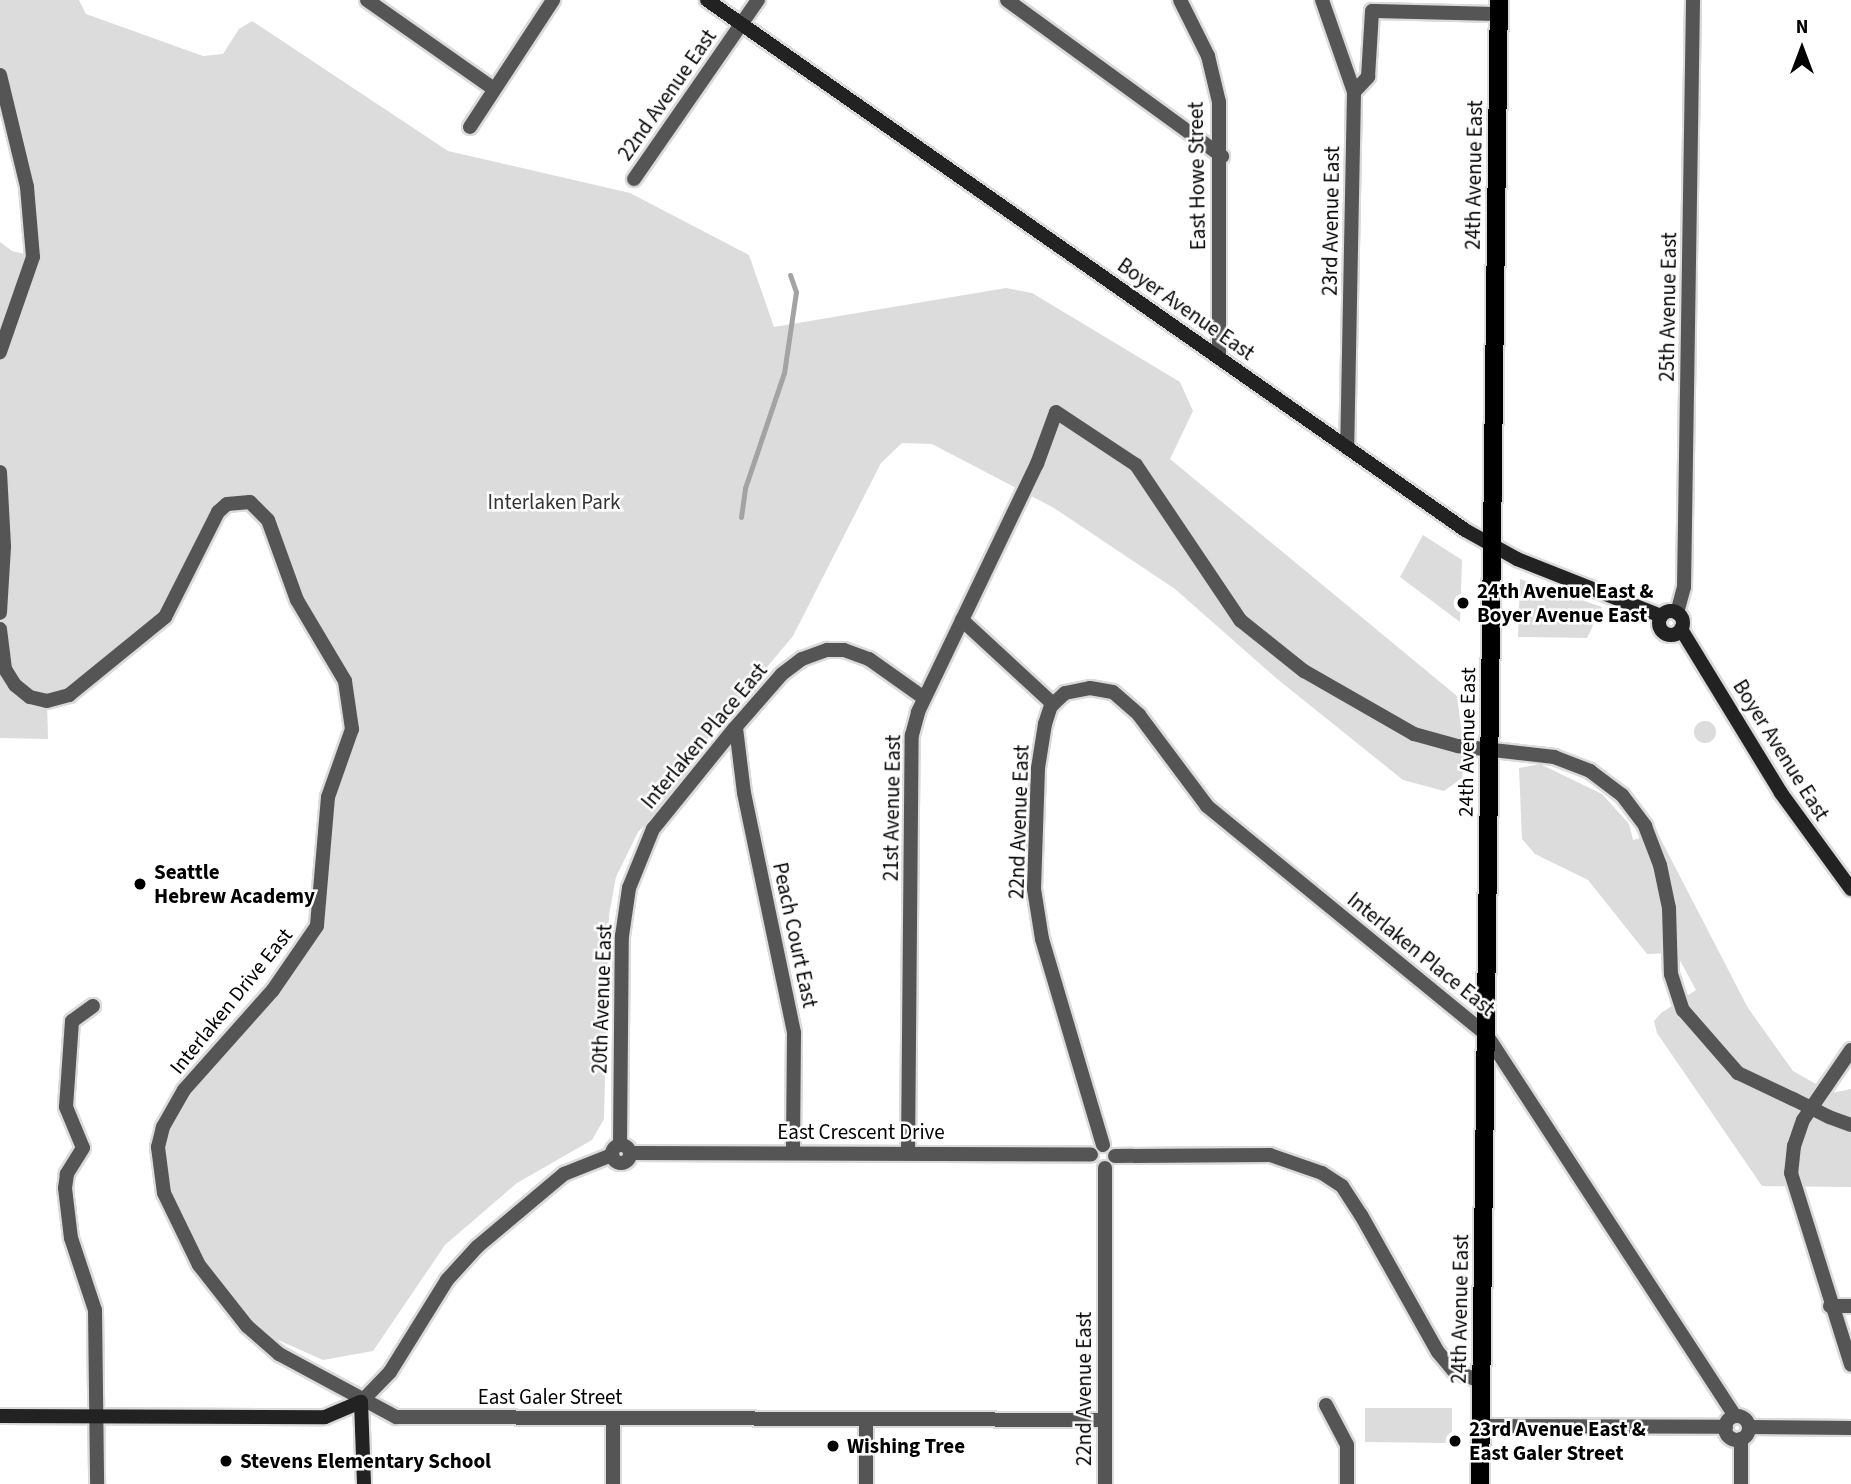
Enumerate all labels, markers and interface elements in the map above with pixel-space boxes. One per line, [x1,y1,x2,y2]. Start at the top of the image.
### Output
north arrow [1767,14,1837,84]
text: N [1796,14,1808,41]
street label: 22nd Avenue East [612,25,722,165]
street label: 24th Avenue East [1460,100,1488,250]
street label: East Howe Street [1183,102,1211,250]
street label: 23rd Avenue East [1317,146,1345,296]
street label: 25th Avenue East [1654,232,1682,382]
street label: Boyer Avenue East [1113,252,1259,366]
park label: Interlaken Park [488,489,620,515]
place label: 24th Avenue East & Boyer Avenue East [1477,578,1654,628]
marker: 24th Avenue East & Boyer Avenue East [1455,595,1471,611]
street label: Interlaken Place East [636,658,772,814]
street label: 24th Avenue East [1453,667,1481,817]
street label: Boyer Avenue East [1728,675,1834,825]
street label: 21st Avenue East [878,734,906,882]
street label: 22nd Avenue East [1004,744,1034,900]
place label: Seattle Hebrew Academy [154,859,315,909]
street label: Peach Court East [767,860,823,1010]
marker: Seattle Hebrew Academy [132,876,148,892]
street label: Interlaken Place East [1342,887,1500,1021]
street label: Interlaken Drive East [164,923,298,1079]
street label: 20th Avenue East [587,924,617,1074]
street label: East Crescent Drive [777,1119,945,1145]
street label: 24th Avenue East [1446,1234,1474,1384]
street label: 22nd Avenue East [1071,1312,1097,1466]
street label: East Galer Street [478,1384,622,1410]
place label: 23rd Avenue East & East Galer Street [1469,1416,1646,1466]
place label: Wishing Tree [847,1433,965,1459]
marker: 23rd Avenue East & East Galer Street [1447,1433,1463,1449]
marker: Wishing Tree [825,1438,841,1454]
place label: Stevens Elementary School [240,1448,491,1474]
marker: Stevens Elementary School [218,1453,234,1469]

